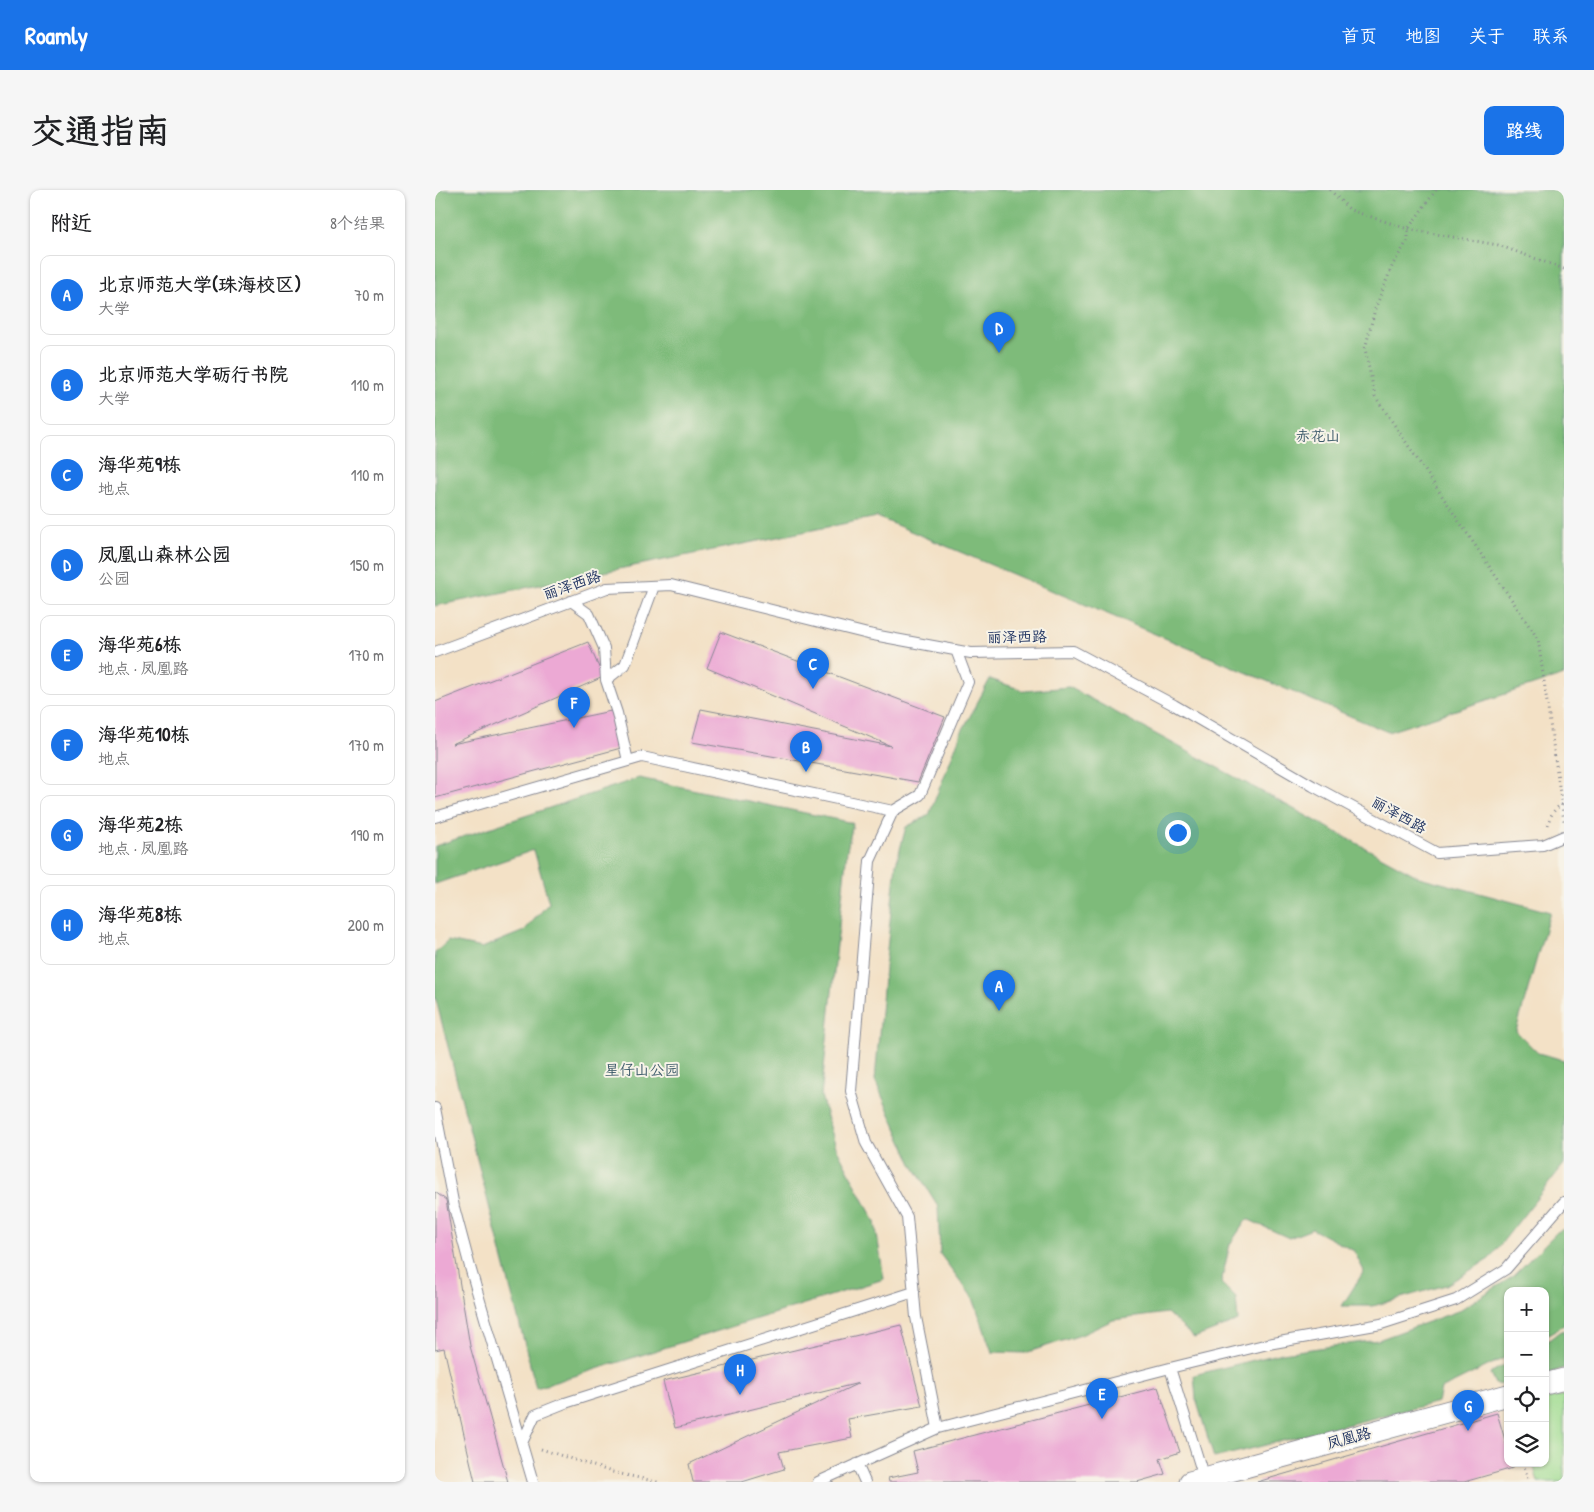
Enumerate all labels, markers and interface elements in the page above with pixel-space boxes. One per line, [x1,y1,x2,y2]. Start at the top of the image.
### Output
text: Roamly [25,19,88,51]
text: 首页 [1341,23,1377,48]
text: 地图 [1405,23,1441,48]
text: 关于 [1469,23,1505,48]
text: 联系 [1533,23,1569,48]
button: 路线 [1484,106,1564,155]
text: 交通指南 [30,107,170,154]
text: 附近 [50,208,92,237]
text: 8个结果 [330,212,385,234]
text: 北京师范大学(珠海校区) [98,271,301,297]
text: A [63,284,71,306]
text: 70 m [354,284,384,306]
text: 大学 [98,297,130,319]
pin: D [983,312,1015,353]
text: 北京师范大学砺行书院 [98,361,288,387]
text: B [63,374,71,396]
text: 110 m [351,374,384,396]
text: 大学 [98,387,130,409]
park label: 赤花山 [1295,425,1341,446]
text: 海华苑9栋 [98,451,181,477]
text: C [63,464,71,486]
text: 110 m [351,464,384,486]
text: 地点 [98,477,130,499]
text: 凤凰山森林公园 [98,541,231,567]
text: D [63,554,71,576]
text: 150 m [350,554,384,576]
street label: 丽泽西路 [540,565,604,604]
text: 公园 [98,567,130,589]
street label: 丽泽西路 [987,625,1047,648]
text: 海华苑6栋 [98,631,182,657]
text: E [63,644,71,666]
text: 170 m [349,644,384,666]
pin: C [797,648,829,689]
text: 地点 · 凤凰路 [98,657,189,679]
pin: F [558,687,590,728]
text: 海华苑10栋 [98,721,189,747]
pin: B [790,731,822,772]
text: F [64,734,70,756]
text: 170 m [349,734,384,756]
text: 地点 [98,747,130,769]
street label: 丽泽西路 [1368,791,1431,838]
text: 海华苑2栋 [98,811,183,837]
your location [1165,820,1191,846]
text: G [63,824,71,846]
text: 190 m [351,824,384,846]
text: 地点 · 凤凰路 [98,837,189,859]
text: 海华苑8栋 [98,901,182,927]
text: H [63,914,71,936]
text: 200 m [348,914,384,936]
text: 地点 [98,927,130,949]
pin: A [983,970,1015,1011]
park label: 星仔山公园 [604,1059,680,1080]
map controls [1504,1287,1549,1467]
button: + [1504,1287,1549,1332]
button: − [1504,1332,1549,1377]
pin: H [724,1354,756,1395]
button: locate [1504,1377,1549,1422]
pin: E [1086,1378,1118,1419]
pin: G [1452,1390,1484,1431]
street label: 凤凰路 [1324,1422,1373,1453]
button: layers [1504,1422,1549,1467]

